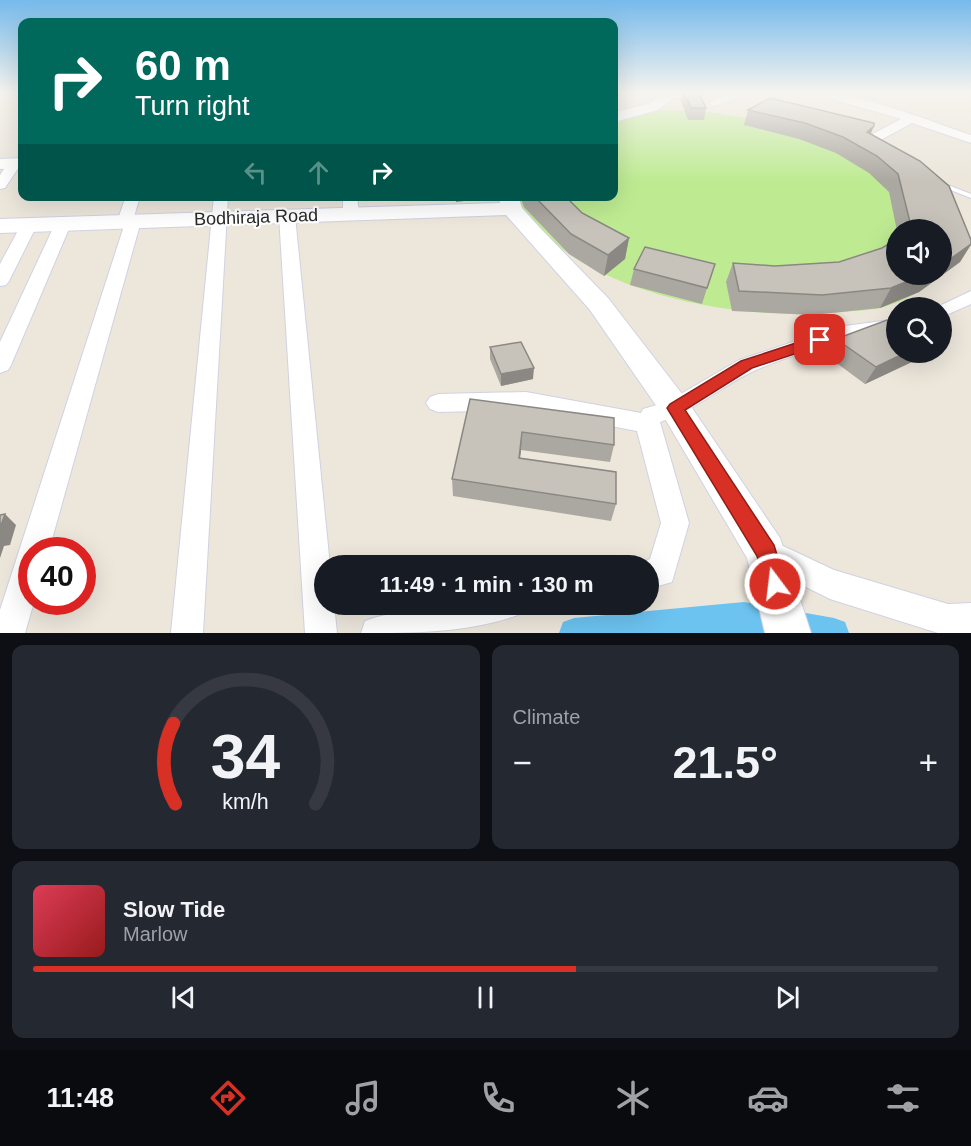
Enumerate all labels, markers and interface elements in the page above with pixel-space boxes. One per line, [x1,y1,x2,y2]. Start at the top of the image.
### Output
icon: right [36,42,114,120]
text: 60 m [135,42,231,89]
text: Turn right [135,91,250,121]
icon: left [239,156,272,189]
icon: ahead [302,156,335,189]
icon: right [365,156,398,189]
street label: Bodhiraja Road [194,205,318,229]
map controls [886,219,952,363]
button: sound [886,219,952,285]
button: search [886,297,952,363]
pin [794,314,845,365]
icon: arrive [803,323,836,356]
speed limit sign: 40 [18,537,96,615]
position arrow [743,552,807,616]
text: 11:49 · 1 min · 130 m [380,572,594,597]
text: Climate [513,706,580,728]
text: 34 [211,722,281,791]
text: 21.5° [672,737,778,788]
text: − [513,744,532,781]
text: + [919,744,938,781]
text: km/h [223,790,269,814]
text: Slow Tide [123,897,225,922]
text: Marlow [123,923,187,945]
icon: previous [167,981,200,1014]
icon: pause [469,981,502,1014]
icon: next [771,981,804,1014]
icon: directions [207,1077,249,1119]
icon: music [342,1077,384,1119]
icon: phone [477,1077,519,1119]
icon: climate [612,1077,654,1119]
icon: car [747,1077,789,1119]
icon: filters [882,1077,924,1119]
text: 11:48 [47,1083,114,1113]

